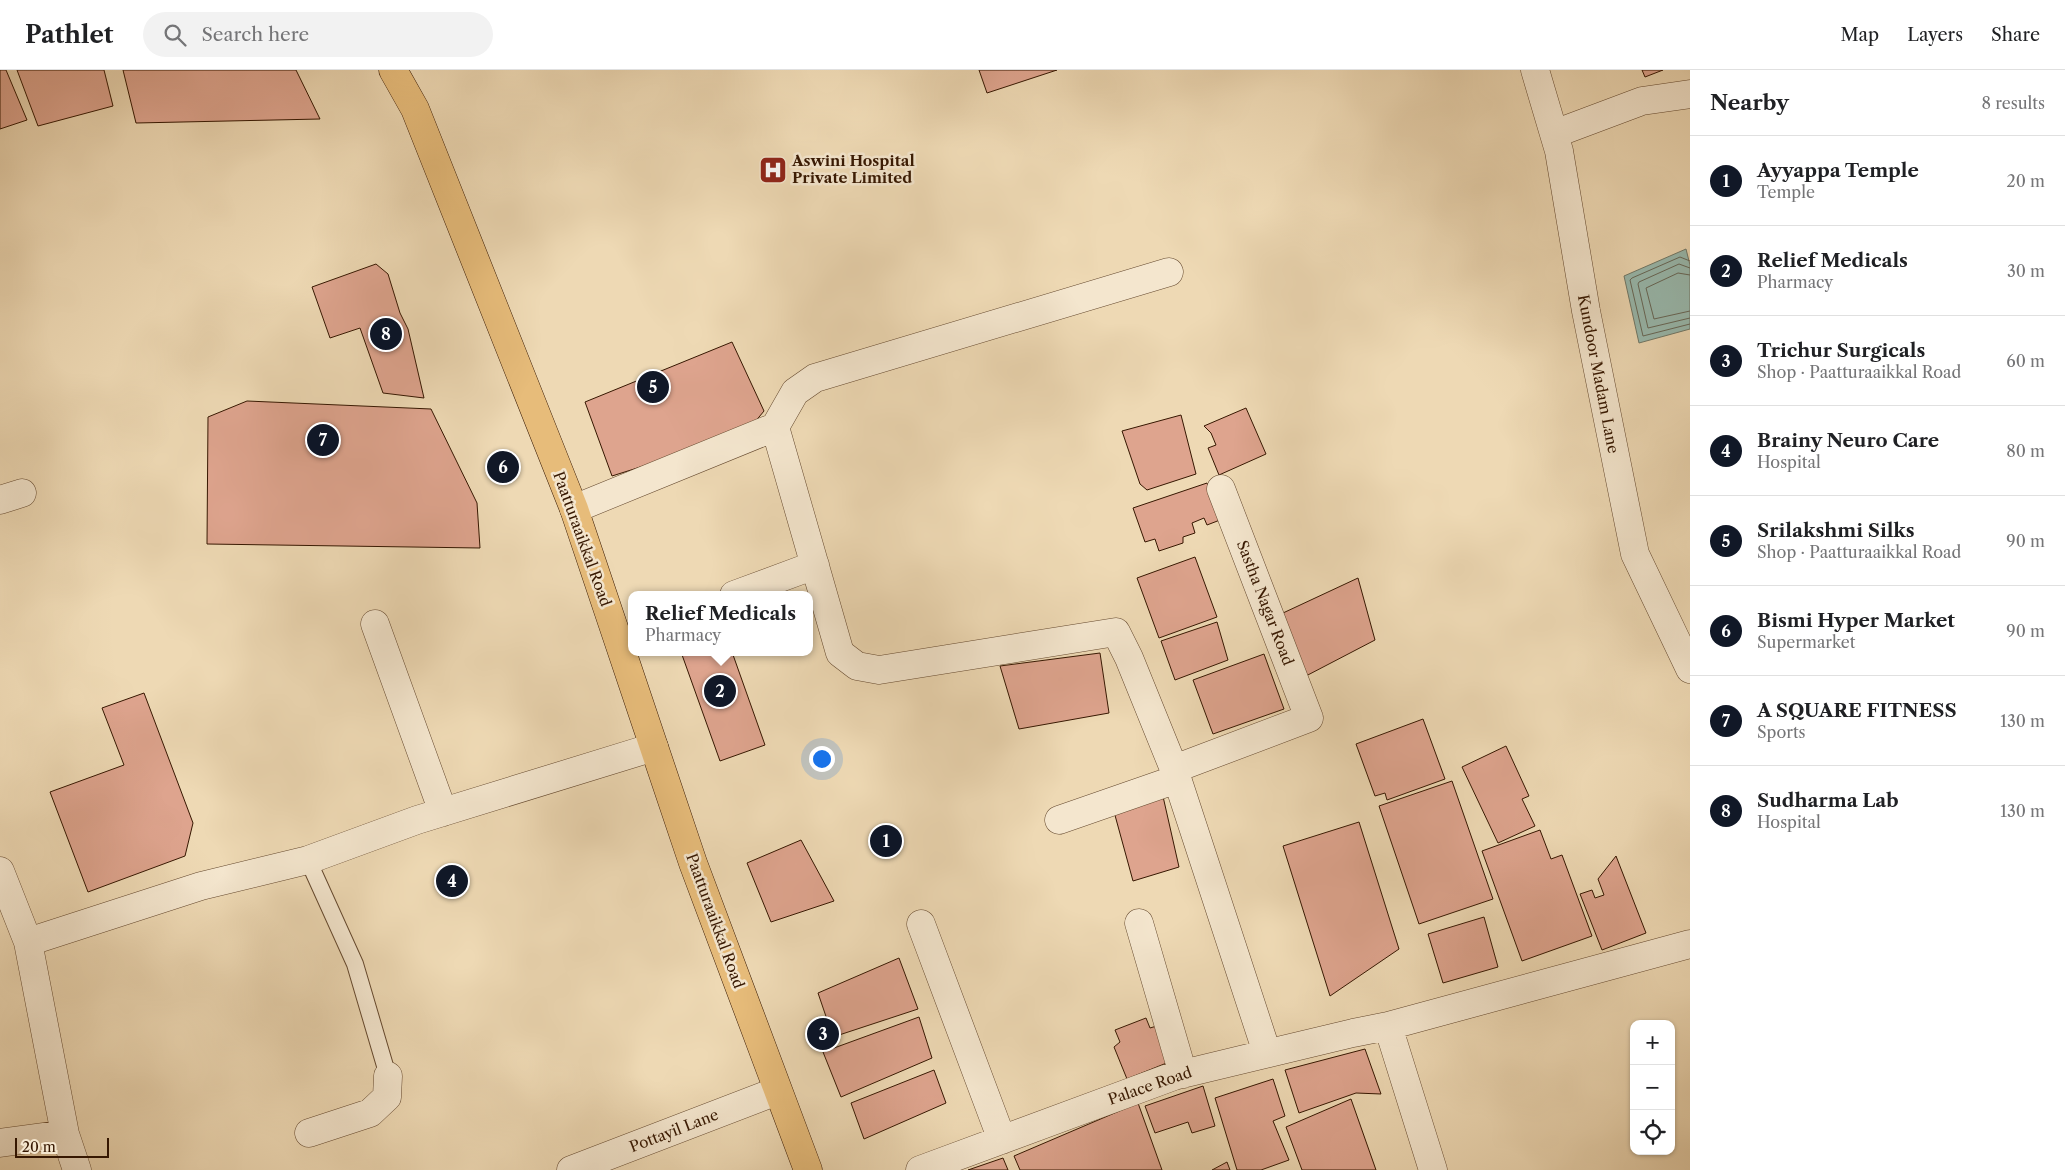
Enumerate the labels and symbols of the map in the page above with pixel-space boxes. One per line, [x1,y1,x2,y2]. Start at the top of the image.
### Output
place label: Aswini Hospital Private Limited [791,151,915,187]
hospital icon: Aswini Hospital Private Limited [758,155,788,185]
street label: Kundoor Madam Lane [1574,293,1623,455]
pin: 8 [370,315,402,353]
pin: 5 [637,368,669,406]
pin: 7 [307,421,339,459]
pin: 6 [487,448,519,486]
street label: Paatturaaikkal Road [549,469,616,609]
street label: Sastha Nagar Road [1233,538,1298,668]
pin: 2 [704,672,736,710]
your location [809,746,835,772]
pin: 1 [870,822,902,860]
street label: Paatturaaikkal Road [682,851,749,991]
pin: 4 [436,862,468,900]
pin: 3 [807,1015,839,1053]
street label: Palace Road [1105,1062,1194,1109]
street label: Pottayil Lane [627,1105,721,1156]
scale bar [15,1135,109,1158]

